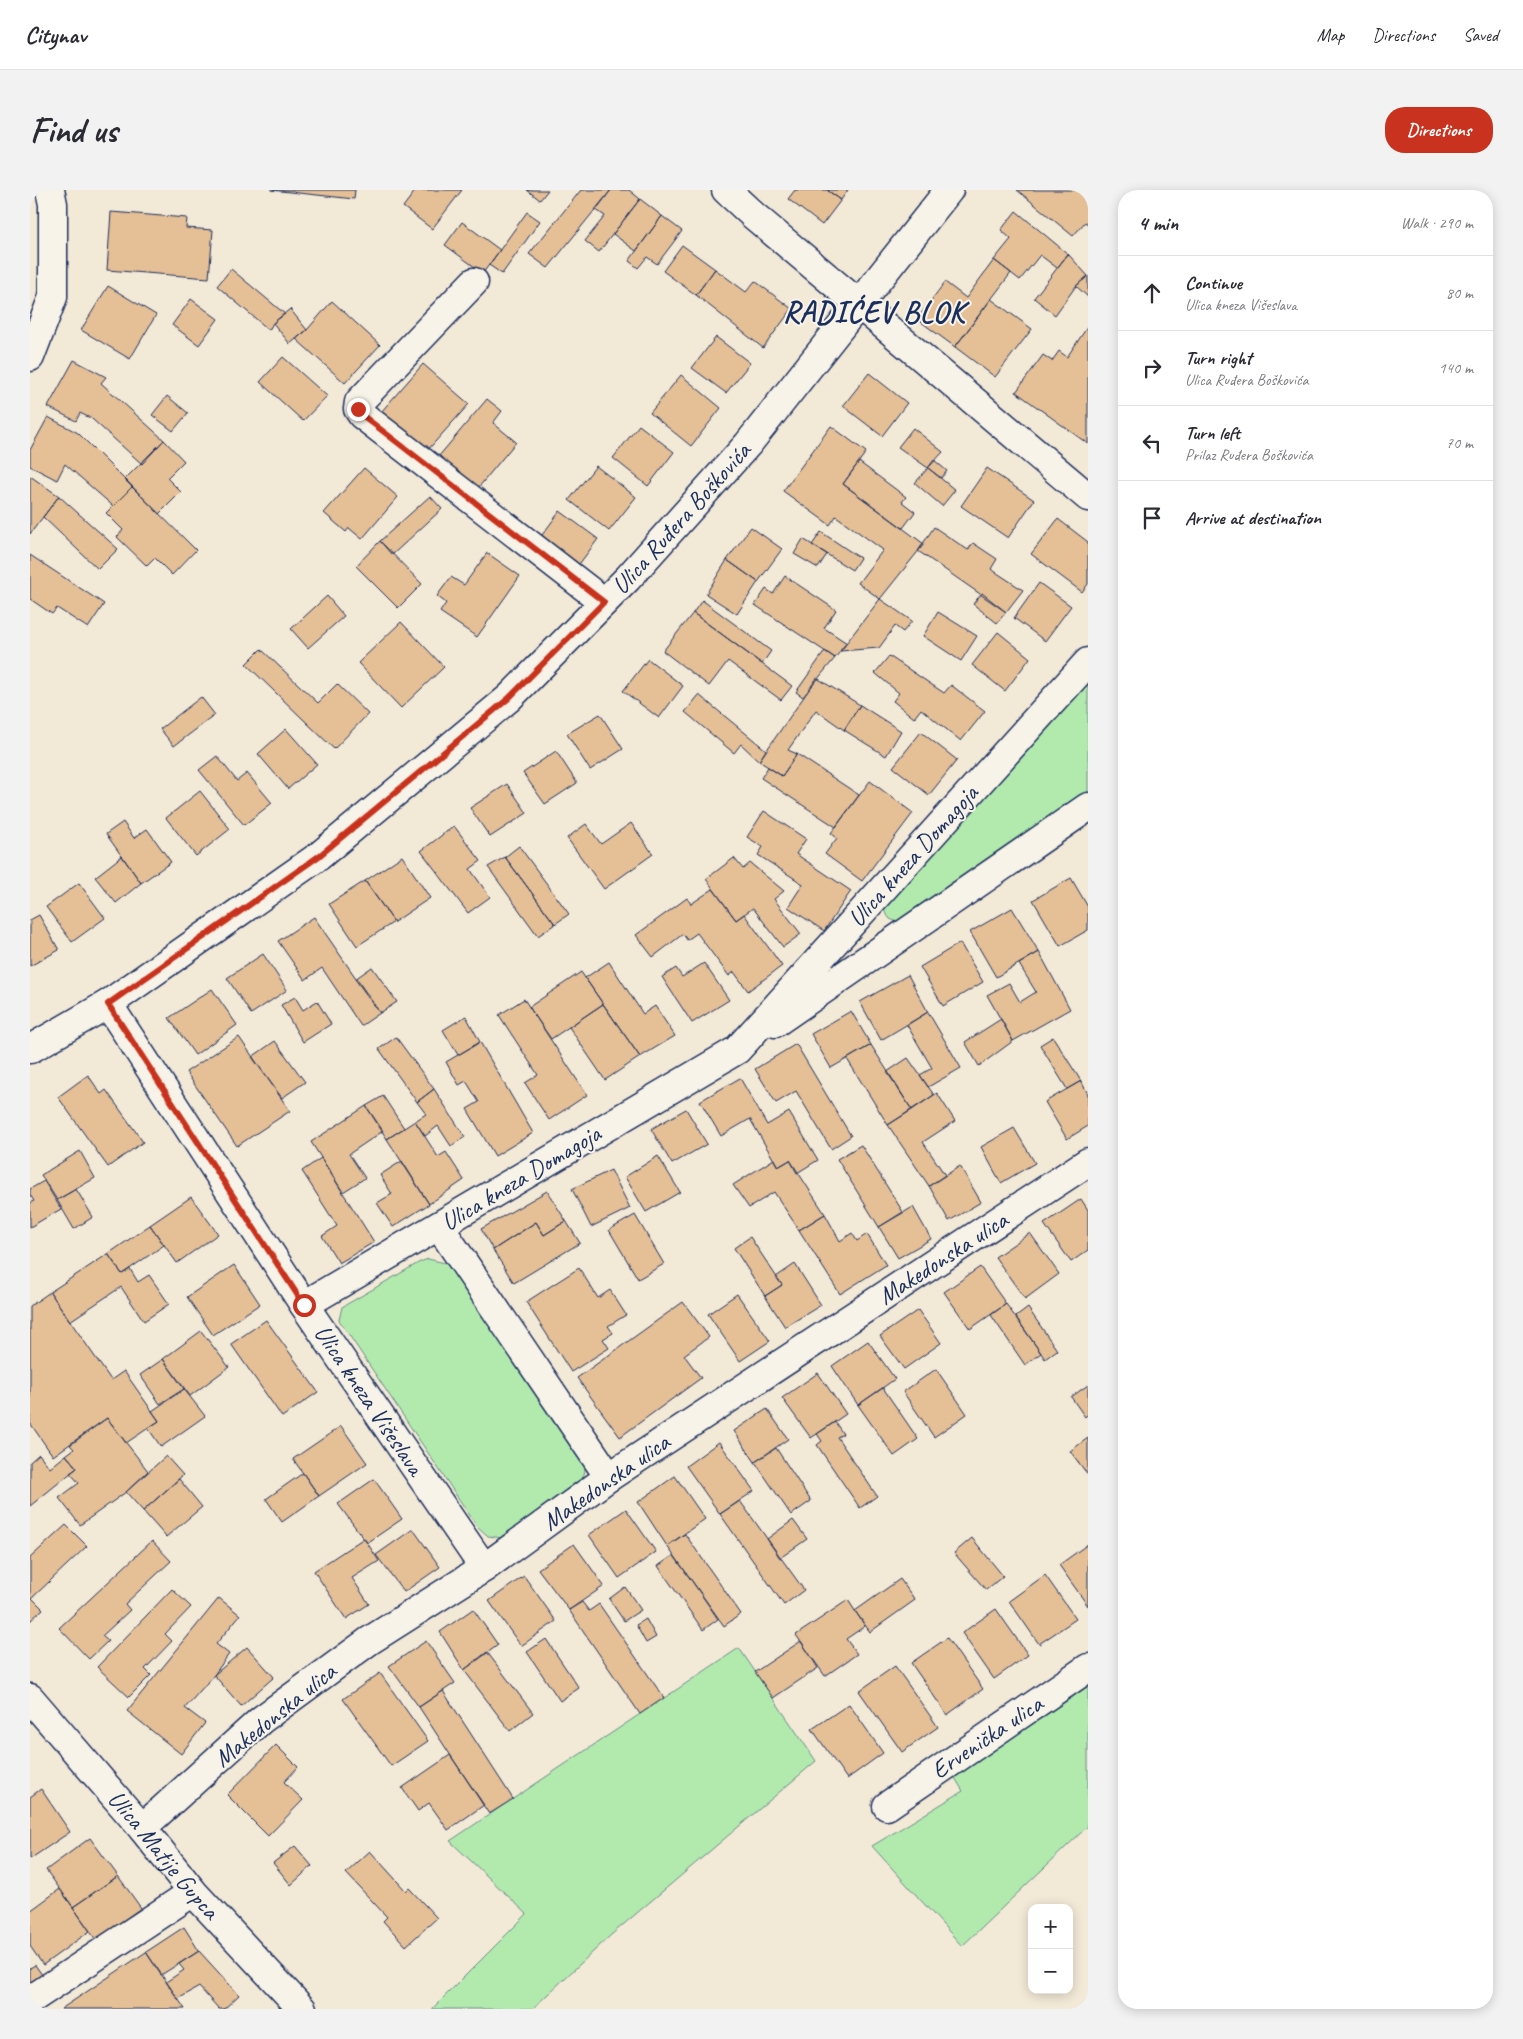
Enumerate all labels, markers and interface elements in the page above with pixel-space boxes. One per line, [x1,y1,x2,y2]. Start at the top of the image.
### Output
text: Citynav [25,20,86,50]
text: Map [1317,24,1344,46]
text: Directions [1372,24,1435,46]
text: Saved [1463,24,1498,46]
button: Directions [1385,107,1493,153]
text: Find us [30,108,117,153]
text: 4 min [1138,210,1178,236]
text: Walk · 290 m [1401,213,1473,233]
text: Continue [1185,271,1242,295]
icon: ahead [1138,279,1166,307]
text: 80 m [1446,283,1473,303]
district label: RADIĆEV BLOK [783,293,970,331]
text: Ulica kneza Višeslava [1185,295,1297,315]
text: Turn right [1185,346,1252,370]
icon: right [1138,354,1166,382]
text: 140 m [1439,358,1473,378]
text: Ulica Ruđera Boškovića [1185,370,1309,390]
route end [347,398,370,421]
text: Turn left [1185,421,1240,445]
icon: left [1138,429,1166,457]
text: 70 m [1446,433,1473,453]
street label: Ulica Ruđera Boškovića [605,434,759,601]
text: Prilaz Ruđera Boškovića [1185,445,1313,465]
icon: arrive [1138,504,1166,532]
text: Arrive at destination [1185,506,1321,530]
street label: Ulica kneza Domagoja [841,777,987,934]
street label: Ulica kneza Domagoja [436,1117,608,1238]
street label: Makedonska ulica [872,1203,1016,1312]
route start [293,1294,316,1317]
street label: Ulica kneza Višeslava [307,1319,433,1484]
street label: Makedonska ulica [536,1425,678,1538]
street label: Makedonska ulica [207,1654,344,1774]
street label: Ervenička ulica [925,1687,1051,1786]
street label: Ulica Matije Gupca [101,1784,228,1928]
map controls [1028,1904,1073,1994]
button: + [1028,1904,1073,1949]
button: − [1028,1949,1073,1994]

